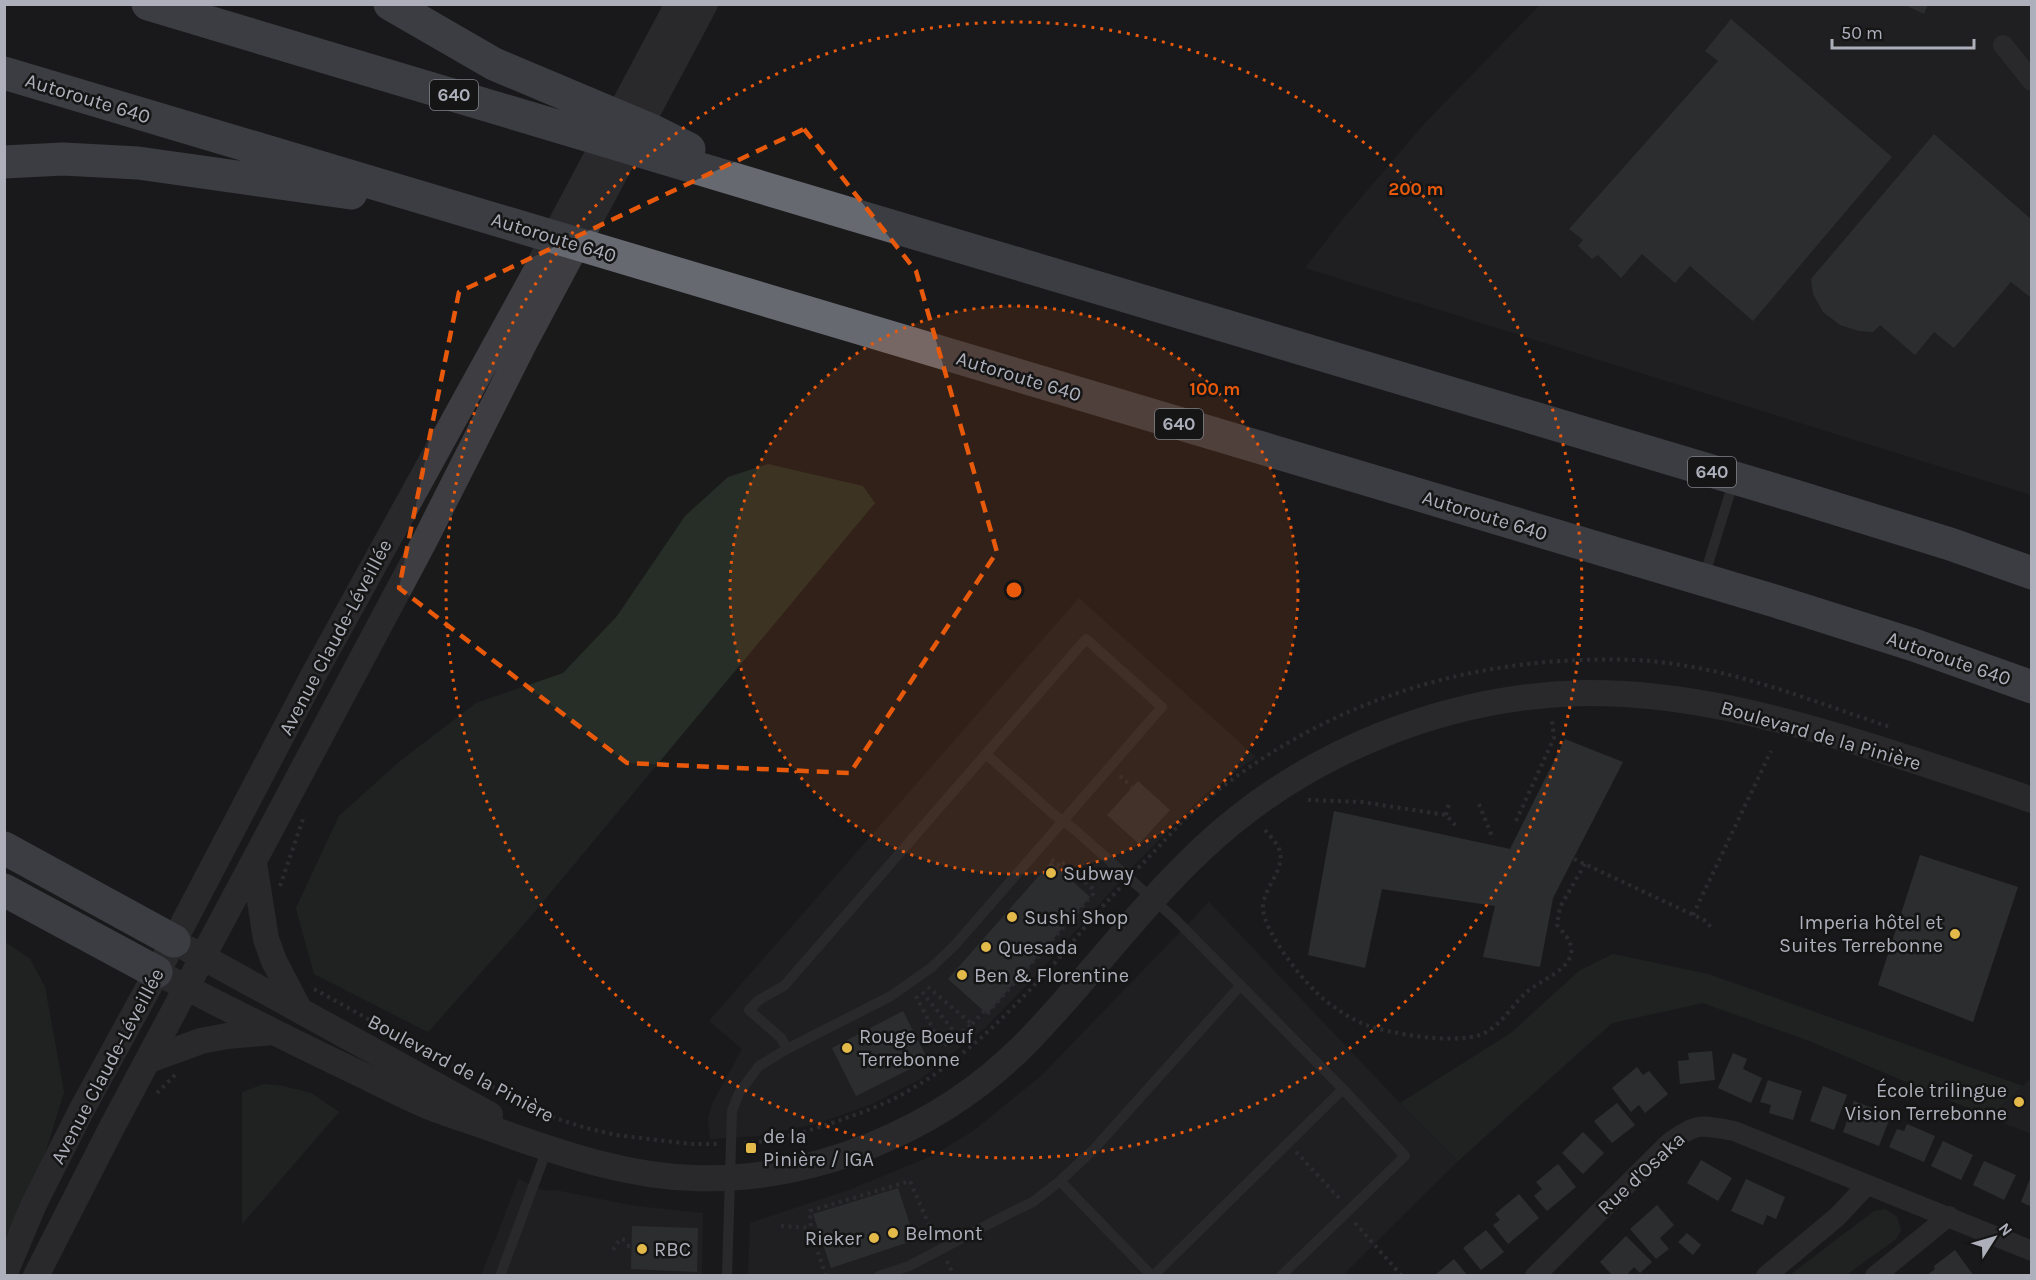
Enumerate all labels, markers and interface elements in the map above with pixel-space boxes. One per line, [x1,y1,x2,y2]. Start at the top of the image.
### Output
scale bar [1832,12,1974,50]
text: 50 m [1841,22,1883,44]
street label: Autoroute 640 [23,69,153,128]
road number: 640 [430,80,478,110]
text: 200 m [1388,178,1444,200]
street label: Autoroute 640 [489,208,619,267]
street label: Autoroute 640 [954,347,1084,406]
text: 100 m [1190,378,1240,400]
road number: 640 [1155,409,1203,439]
road number: 640 [1688,457,1736,487]
street label: Autoroute 640 [1420,486,1550,545]
street label: Avenue Claude-Léveillée [274,535,397,739]
centre of rings [1004,580,1024,600]
street label: Autoroute 640 [1884,627,2014,690]
street label: Boulevard de la Pinière [1718,696,1924,775]
place label: Subway [1063,862,1134,885]
marker: Subway [1044,866,1058,880]
place label: Sushi Shop [1024,906,1128,929]
marker: Sushi Shop [1005,910,1019,924]
place label: Imperia hôtel et Suites Terrebonne [1779,911,1943,957]
marker: Imperia hôtel et Suites Terrebonne [1948,927,1962,941]
place label: Quesada [998,936,1078,959]
marker: Quesada [979,940,993,954]
street label: Avenue Claude-Léveillée [46,964,169,1168]
place label: Ben & Florentine [974,964,1129,987]
marker: Ben & Florentine [955,968,969,982]
street label: Boulevard de la Pinière [364,1010,558,1127]
place label: Rouge Boeuf Terrebonne [859,1025,973,1071]
marker: Rouge Boeuf Terrebonne [840,1041,854,1055]
place label: École trilingue Vision Terrebonne [1845,1078,2007,1125]
marker: École trilingue Vision Terrebonne [2012,1095,2026,1109]
place label: de la Pinière / IGA [763,1125,874,1171]
street label: Rue d'Osaka [1593,1127,1690,1220]
marker: de la Pinière / IGA [744,1141,758,1155]
north arrow [1964,1208,2024,1268]
text: N [1995,1219,2017,1240]
place label: Belmont [905,1222,983,1245]
marker: Belmont [886,1226,900,1240]
place label: Rieker [805,1227,863,1250]
marker: Rieker [867,1231,881,1245]
place label: RBC [654,1238,691,1261]
marker: RBC [635,1242,649,1256]

